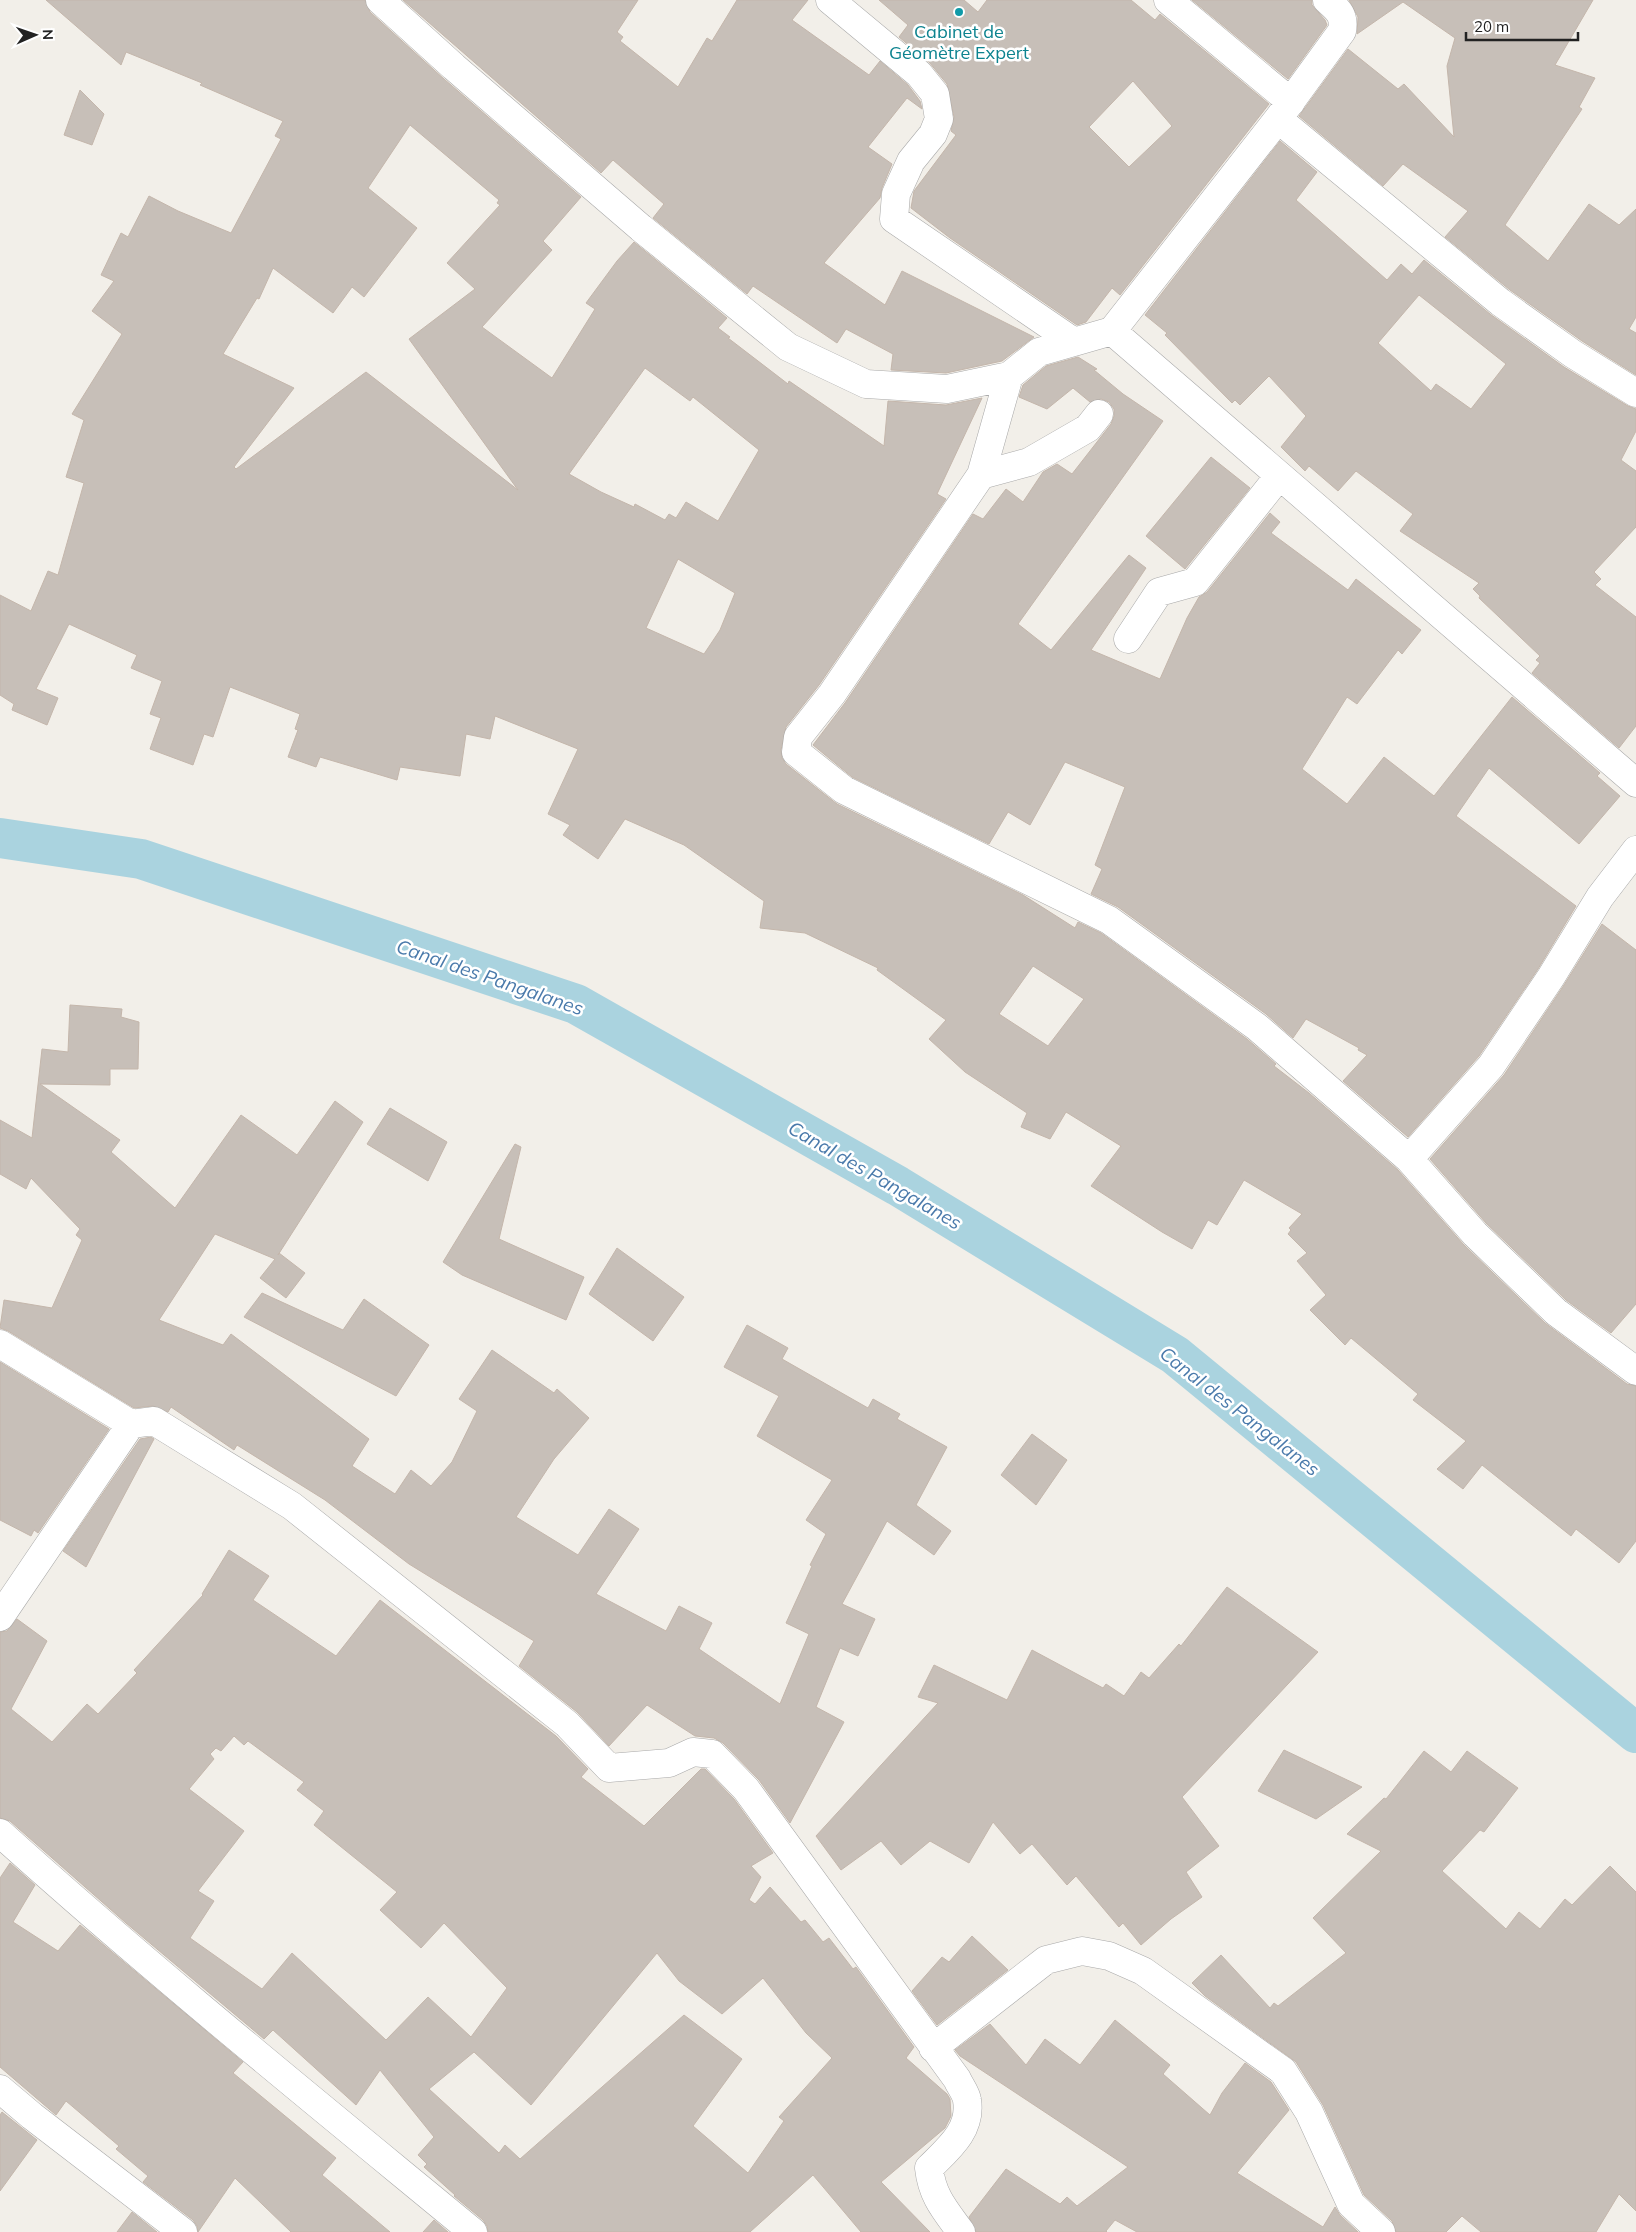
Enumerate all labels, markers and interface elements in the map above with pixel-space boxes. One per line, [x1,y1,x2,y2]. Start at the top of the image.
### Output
marker: Cabinet de Géomètre Expert [953,6,965,18]
north arrow [10,10,60,60]
scale bar [1466,10,1578,42]
text: 20 m [1474,17,1509,36]
place label: Cabinet de Géomètre Expert [889,20,1029,64]
text: N [39,29,57,40]
water label: Canal des Pangalanes [393,934,587,1020]
water label: Canal des Pangalanes [784,1116,966,1234]
water label: Canal des Pangalanes [1155,1341,1325,1481]

